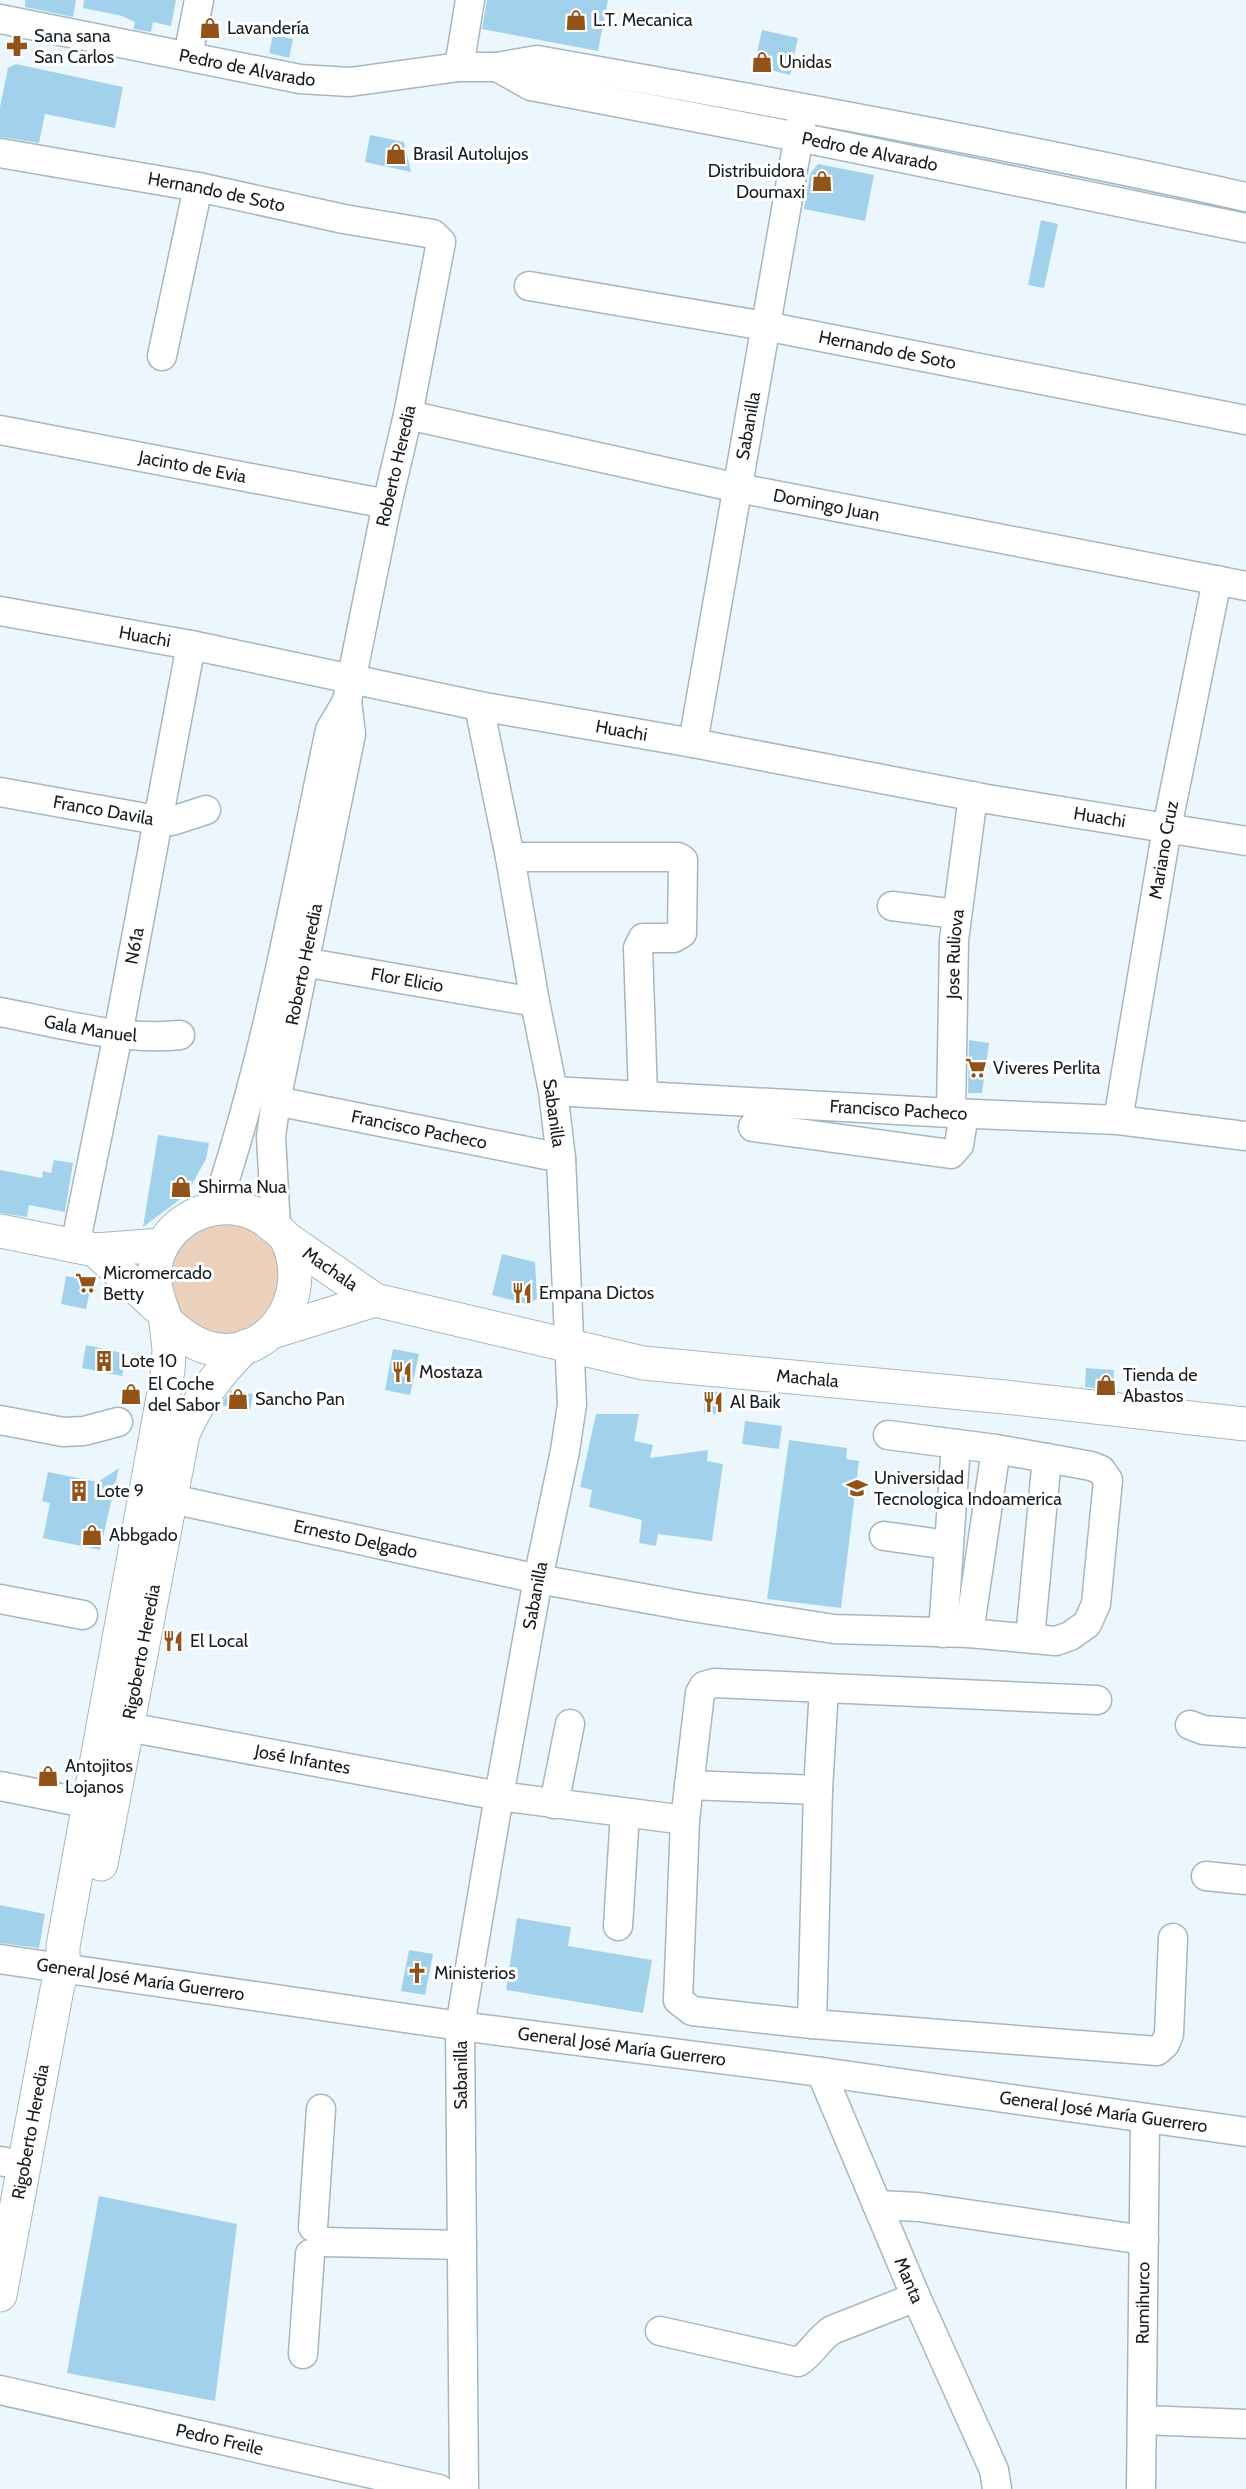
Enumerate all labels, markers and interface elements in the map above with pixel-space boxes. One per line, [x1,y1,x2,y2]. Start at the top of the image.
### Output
shop icon: L.T. Mecanica [564,8,588,32]
place label: L.T. Mecanica [593,9,693,31]
shop icon: Lavandería [198,16,222,40]
place label: Lavandería [227,17,309,39]
place label: Sana sana San Carlos [34,25,114,68]
pharmacy icon: Sana sana San Carlos [5,34,29,58]
street label: Pedro de Alvarado [177,44,316,91]
shop icon: Unidas [750,50,774,74]
place label: Unidas [779,51,832,73]
street label: Pedro de Alvarado [800,127,940,176]
shop icon: Brasil Autolujos [384,142,408,166]
place label: Brasil Autolujos [413,143,528,165]
place label: Distribuidora Doumaxi [708,160,805,203]
street label: Hernando de Soto [146,168,287,217]
shop icon: Distribuidora Doumaxi [810,169,834,193]
street label: Hernando de Soto [817,326,958,374]
street label: Sabanilla [732,390,765,462]
street label: Roberto Heredia [371,403,421,529]
street label: Jacinto de Evia [136,446,249,488]
street label: Domingo Juan [771,484,882,526]
street label: Huachi [117,621,172,652]
street label: Huachi [594,715,649,746]
street label: Franco Davila [51,791,156,830]
street label: Mariano Cruz [1144,798,1183,901]
street label: Huachi [1072,802,1127,832]
street label: Roberto Heredia [281,901,327,1027]
street label: Jose Ruliova [942,907,969,1000]
street label: N61a [120,925,149,966]
street label: Flor Elicio [369,963,445,997]
street label: Gala Manuel [42,1010,138,1047]
supermarket icon: Viveres Perlita [964,1056,988,1080]
place label: Viveres Perlita [993,1057,1101,1079]
street label: Sabanilla [538,1077,570,1149]
street label: Francisco Pacheco [829,1095,968,1125]
street label: Francisco Pacheco [349,1105,489,1154]
shop icon: Shirma Nua [169,1175,193,1199]
place label: Shirma Nua [198,1176,287,1198]
street label: Machala [298,1242,363,1296]
place label: Micromercado Betty [103,1262,212,1305]
supermarket icon: Micromercado Betty [74,1271,98,1295]
restaurant icon: Empana Dictos [510,1281,534,1305]
place label: Empana Dictos [539,1282,654,1304]
building icon: Lote 10 [92,1349,116,1373]
place label: Lote 10 [121,1350,177,1372]
restaurant icon: Mostaza [390,1360,414,1384]
place label: Mostaza [419,1361,483,1383]
place label: Tienda de Abastos [1123,1364,1197,1407]
street label: Machala [775,1365,840,1392]
place label: El Coche del Sabor [148,1373,221,1416]
shop icon: Tienda de Abastos [1094,1373,1118,1397]
shop icon: El Coche del Sabor [119,1382,143,1406]
shop icon: Sancho Pan [226,1387,250,1411]
place label: Sancho Pan [255,1388,345,1410]
restaurant icon: Al Baik [701,1390,725,1414]
place label: Al Baik [730,1391,781,1413]
place label: Universidad Tecnologica Indoamerica [874,1467,1062,1510]
school or university icon: Universidad Tecnologica Indoamerica [845,1476,869,1500]
building icon: Lote 9 [67,1479,91,1503]
place label: Lote 9 [96,1480,144,1502]
street label: Ernesto Delgado [292,1515,420,1563]
shop icon: Abbgado [80,1523,104,1547]
place label: Abbgado [109,1524,178,1546]
street label: Sabanilla [518,1559,552,1631]
street label: Rigoberto Heredia [118,1582,165,1721]
restaurant icon: El Local [161,1629,185,1653]
place label: El Local [190,1630,249,1652]
street label: José Infantes [252,1740,352,1779]
place label: Antojitos Lojanos [65,1755,133,1798]
shop icon: Antojitos Lojanos [36,1764,60,1788]
street label: General José María Guerrero [35,1953,246,2005]
church icon: Ministerios [405,1961,429,1985]
place label: Ministerios [434,1962,516,1984]
street label: General José María Guerrero [516,2022,727,2071]
street label: Sabanilla [450,2040,472,2109]
street label: Rigoberto Heredia [7,2062,54,2201]
street label: General José María Guerrero [998,2086,1209,2137]
street label: Manta [889,2254,929,2307]
street label: Rumihurco [1132,2262,1154,2344]
street label: Pedro Freile [174,2419,265,2460]

